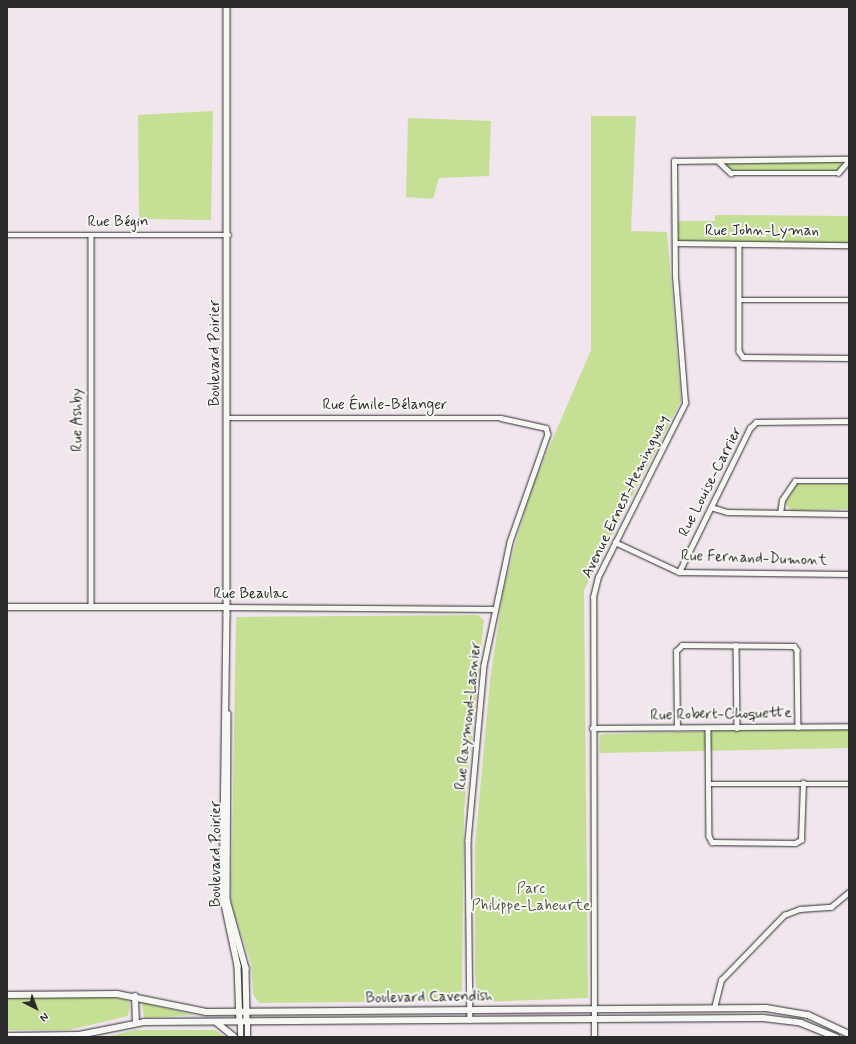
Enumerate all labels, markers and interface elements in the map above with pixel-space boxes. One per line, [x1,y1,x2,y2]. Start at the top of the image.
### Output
street label: Rue Bégin [88,214,148,232]
street label: Rue John-Lyman [705,223,819,241]
street label: Boulevard Poirier [207,300,225,406]
street label: Rue Ashby [69,388,87,452]
street label: Rue Émile-Bélanger [323,397,447,415]
street label: Avenue Ernest-Hemingway [579,414,673,580]
street label: Rue Louise-Carrier [676,424,746,540]
street label: Rue Fernand-Dumont [681,547,827,571]
street label: Rue Beaulac [212,586,290,604]
street label: Rue Raymond-Lasnier [452,642,486,790]
street label: Rue Robert-Choquette [650,705,792,725]
street label: Boulevard Poirier [208,801,226,907]
park label: Parc Philippe-Laheurte [472,880,590,915]
north arrow [16,988,56,1028]
street label: Boulevard Cavendish [364,988,494,1008]
text: N [37,1009,51,1025]

